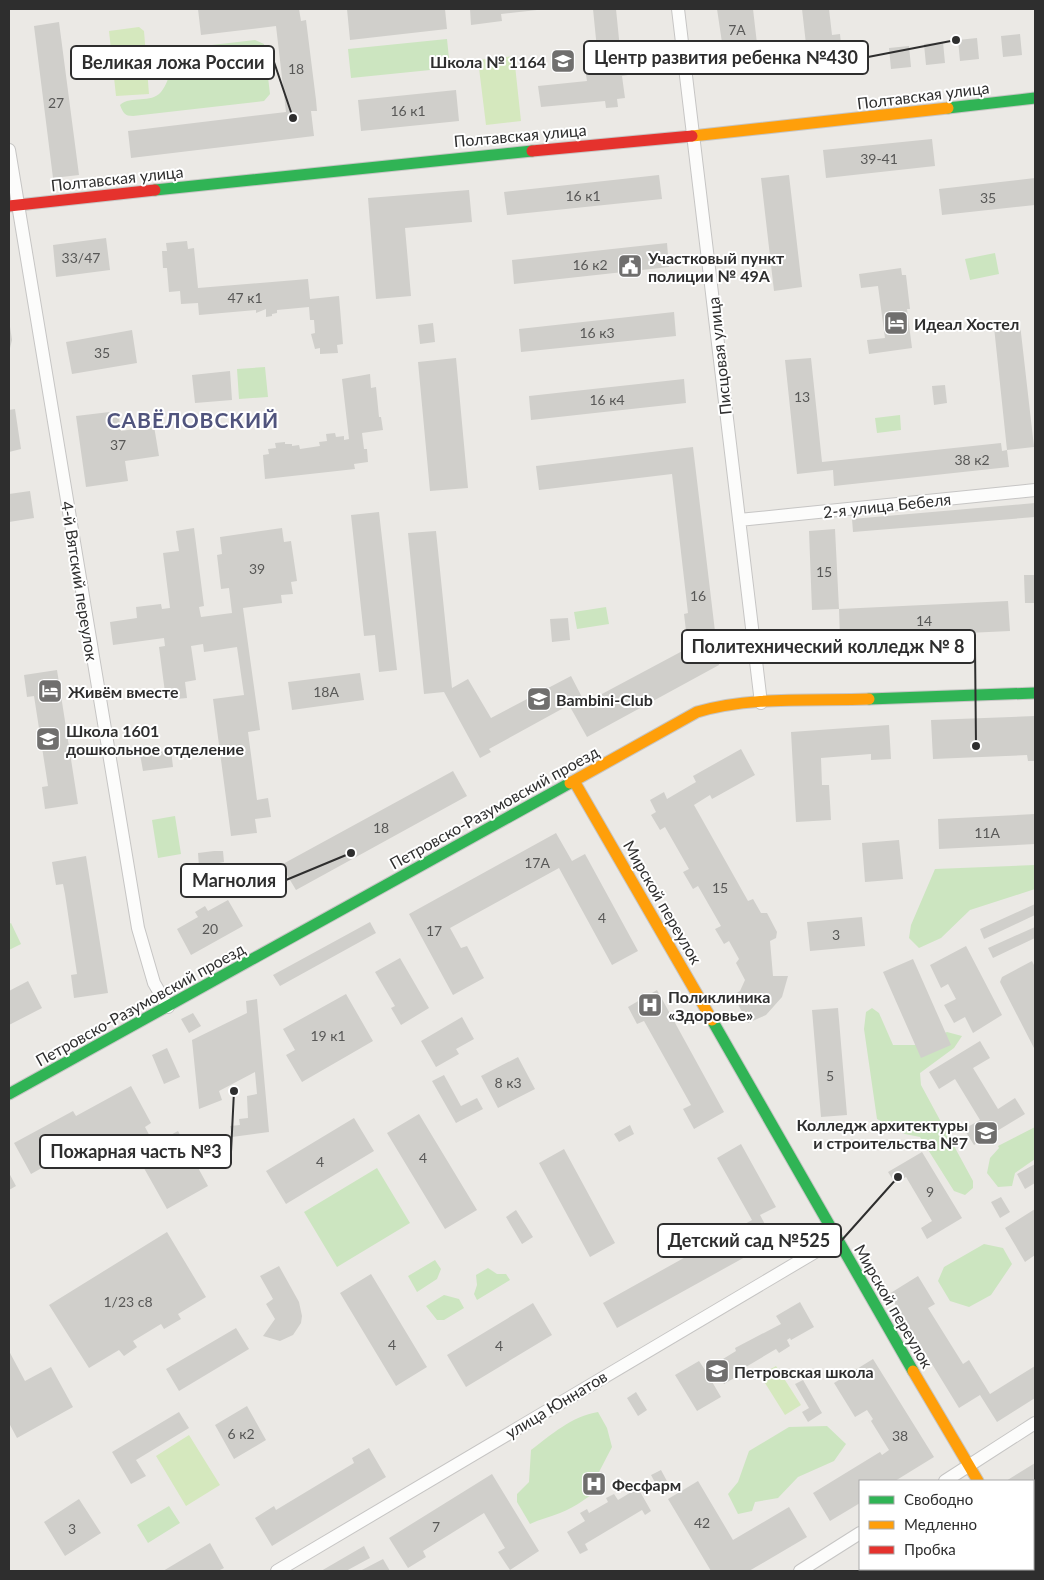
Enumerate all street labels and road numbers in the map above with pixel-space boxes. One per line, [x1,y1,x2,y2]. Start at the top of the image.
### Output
street label: Полтавская улица [856,77,990,113]
street label: Полтавская улица [453,120,587,150]
street label: Полтавская улица [50,162,184,194]
street label: Писцовая улица [703,296,735,416]
street label: 2-я улица Бебеля [822,489,952,521]
street label: 4-й Вятский переулок [58,500,102,663]
street label: Петровско-Разумовский проезд [386,741,602,873]
street label: Мирской переулок [620,837,707,968]
street label: Петровско-Разумовский проезд [32,938,248,1070]
street label: Мирской переулок [851,1241,938,1372]
street label: улица Юннатов [502,1366,610,1442]

